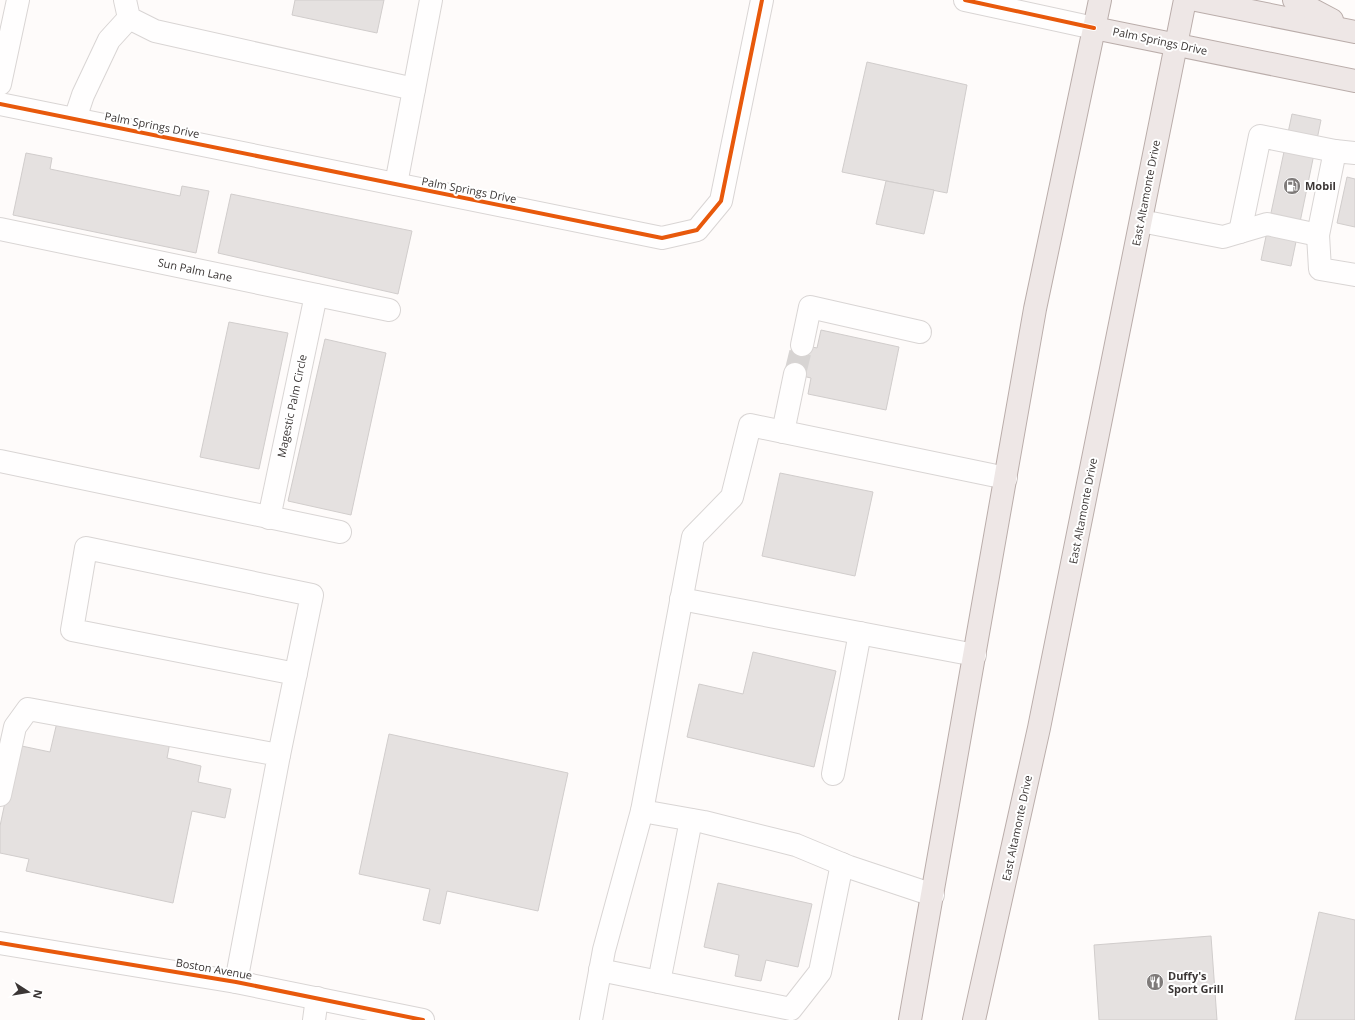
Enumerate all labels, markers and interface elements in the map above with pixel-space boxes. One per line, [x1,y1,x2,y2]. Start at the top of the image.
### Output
street label: Palm Springs Drive [1111,23,1209,58]
street label: Palm Springs Drive [103,108,201,141]
street label: East Altamonte Drive [1128,139,1163,247]
street label: Palm Springs Drive [420,173,518,206]
fuel station icon: Mobil [1282,176,1302,196]
place label: Mobil [1305,178,1336,193]
street label: Sun Palm Lane [157,254,234,285]
street label: Magestic Palm Circle [273,353,310,459]
street label: East Altamonte Drive [1065,457,1100,565]
street label: East Altamonte Drive [998,774,1035,882]
street label: Boston Avenue [175,954,254,983]
place label: Duffy's Sport Grill [1168,968,1224,996]
north arrow [8,972,48,1012]
restaurant icon: Duffy's Sport Grill [1145,972,1165,992]
text: N [30,988,47,1000]

